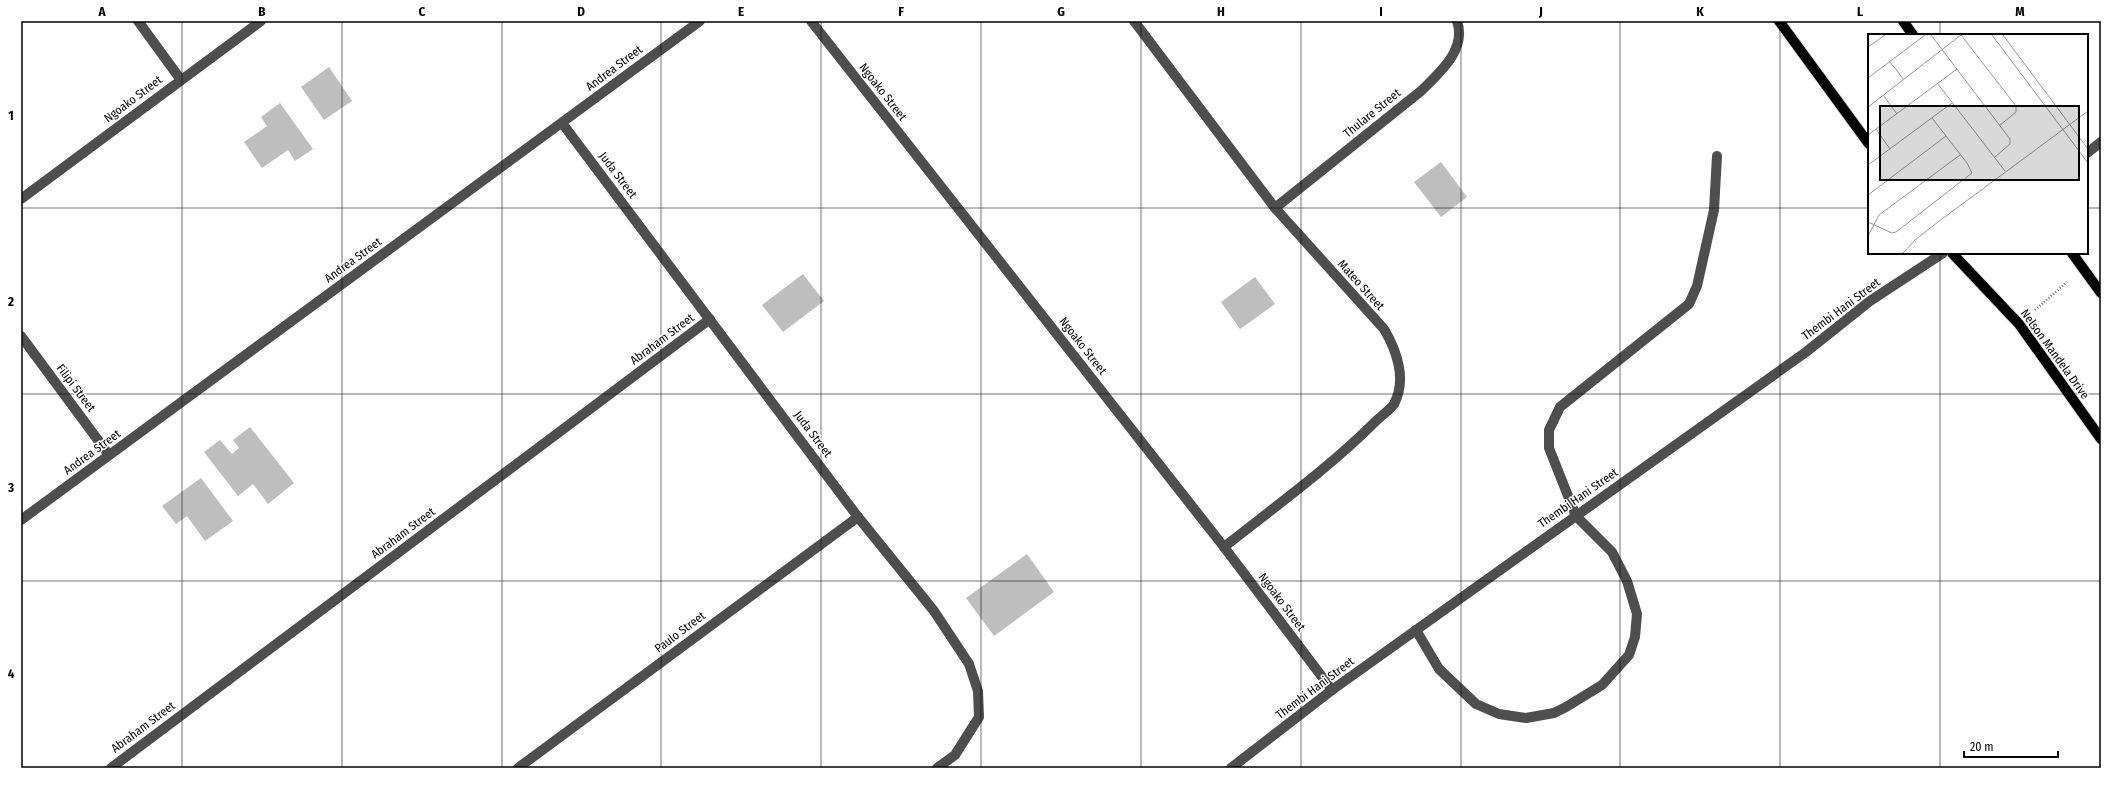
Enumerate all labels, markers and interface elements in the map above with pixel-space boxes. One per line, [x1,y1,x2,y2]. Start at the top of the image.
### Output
text: A [97,4,106,19]
text: B [258,4,266,19]
text: C [419,4,426,19]
text: D [577,4,585,19]
text: E [738,4,744,19]
text: F [898,4,904,19]
text: G [1057,4,1065,19]
text: H [1217,4,1225,19]
text: I [1379,4,1383,19]
text: J [1538,4,1543,19]
text: K [1696,4,1704,19]
text: L [1857,4,1863,19]
text: M [2015,4,2025,19]
inset map [1868,34,2088,254]
street label: Andrea Street [583,42,645,94]
street label: Ngoako Street [856,61,910,124]
street label: Ngoako Street [101,73,165,125]
street label: Thulare Street [1341,86,1403,140]
text: 1 [8,108,14,123]
street label: Juda Street [596,149,640,201]
street label: Andrea Street [322,235,384,285]
street label: Mateo Street [1335,257,1387,313]
street label: Thembi Hani Street [1799,275,1883,343]
text: 2 [7,294,14,309]
street label: Nelson Mandela Drive [2018,306,2092,402]
street label: Abraham Street [627,310,697,368]
street label: Ngoako Street [1056,315,1110,378]
street label: Filipi Street [54,361,98,415]
street label: Juda Street [791,408,835,460]
street label: Andrea Street [61,427,123,477]
street label: Thembi Hani Street [1535,465,1621,531]
text: 3 [7,480,14,495]
street label: Abraham Street [368,504,438,562]
street label: Ngoako Street [1256,570,1308,634]
street label: Paulo Street [652,608,708,656]
street label: Thembi Hani Street [1273,654,1357,722]
text: 4 [8,666,15,681]
street label: Abraham Street [108,698,178,756]
scale bar [1964,733,2058,759]
text: 20 m [1970,740,1994,754]

